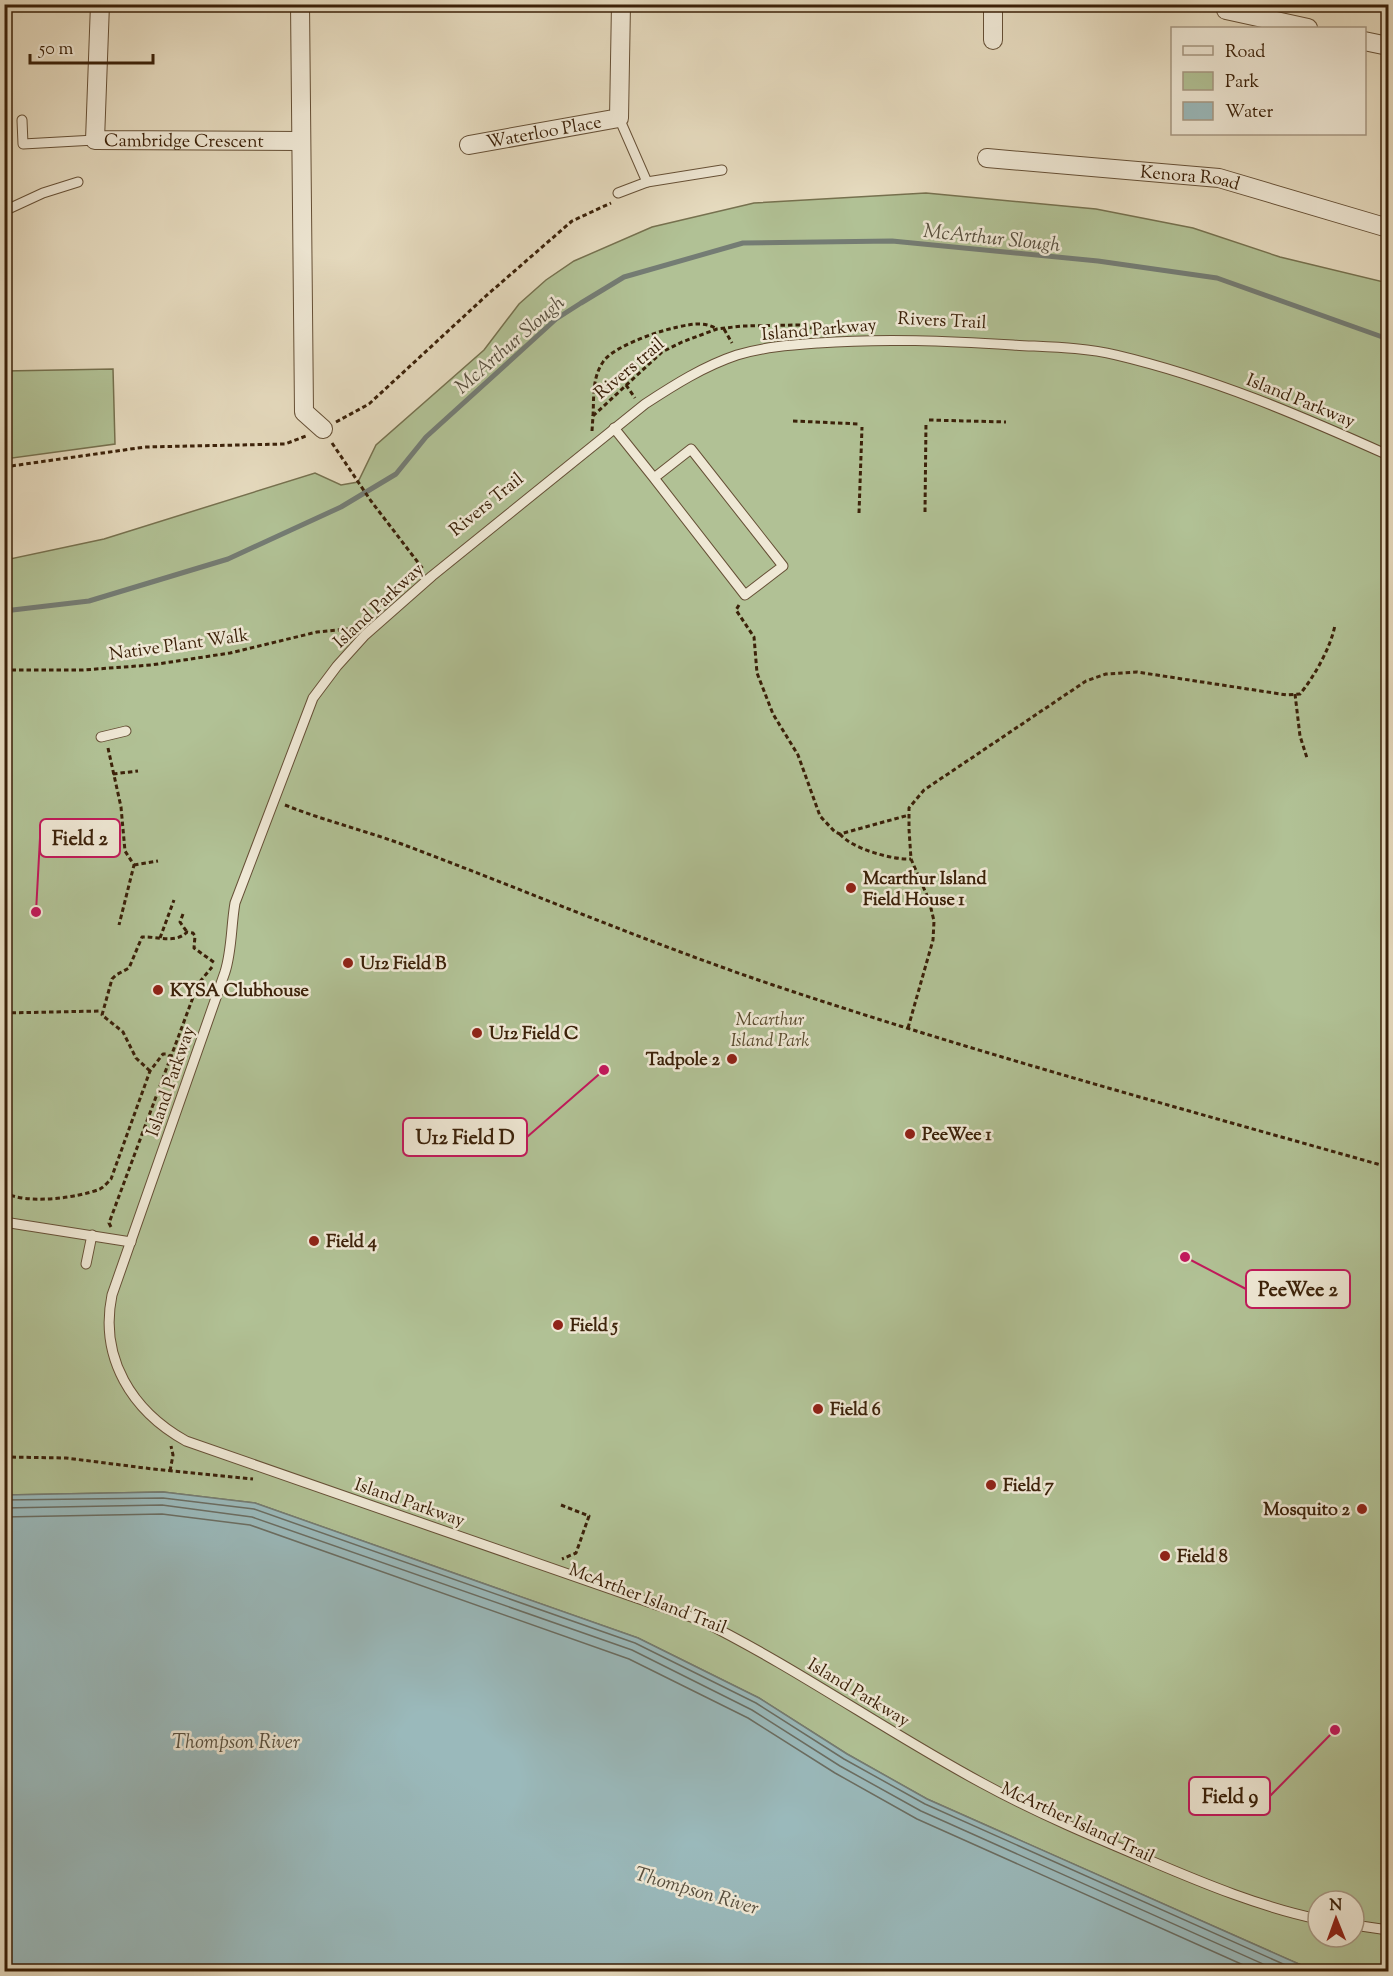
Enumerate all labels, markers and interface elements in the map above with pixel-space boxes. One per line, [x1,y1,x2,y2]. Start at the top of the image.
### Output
scale bar [30,27,153,65]
legend [1171,27,1366,135]
text: 50 m [38,37,74,63]
text: Road [1225,40,1265,66]
text: Park [1225,70,1260,96]
text: Water [1225,100,1274,126]
street label: Waterloo Place [485,110,604,157]
street label: Cambridge Crescent [104,129,264,156]
street label: Kenora Road [1139,160,1243,198]
water label: McArthur Slough [922,218,1062,261]
water label: McArthur Slough [449,290,572,402]
street label: Rivers Trail [897,307,987,337]
street label: Island Parkway [761,313,878,349]
street label: Rivers trail [590,333,671,407]
street label: Island Parkway [1242,368,1359,436]
street label: Rivers Trail [444,467,530,544]
street label: Island Parkway [328,558,430,655]
street label: Native Plant Walk [108,623,251,669]
callout: Field 2 [40,819,120,857]
text: Field 2 [52,826,109,855]
place label: Mcarthur Island Field House 1 [863,867,987,914]
marker: Mcarthur Island Field House 1 [844,881,858,895]
place label: U12 Field B [360,952,447,978]
marker: U12 Field B [341,956,355,970]
place label: KYSA Clubhouse [170,979,310,1005]
marker: KYSA Clubhouse [151,983,165,997]
park label: Mcarthur Island Park [731,1008,809,1055]
place label: U12 Field C [489,1022,578,1048]
street label: Island Parkway [141,1023,203,1140]
marker: U12 Field C [470,1026,484,1040]
place label: Tadpole 2 [646,1048,721,1074]
marker: Tadpole 2 [725,1052,739,1066]
callout: U12 Field D [403,1118,527,1156]
place label: PeeWee 1 [922,1123,992,1149]
text: U12 Field D [415,1125,515,1154]
marker: PeeWee 1 [903,1127,917,1141]
place label: Field 4 [326,1230,377,1256]
marker: Field 4 [307,1234,321,1248]
callout: PeeWee 2 [1246,1270,1350,1308]
text: PeeWee 2 [1258,1277,1339,1306]
place label: Field 5 [570,1314,619,1340]
marker: Field 5 [551,1318,565,1332]
place label: Field 6 [830,1398,881,1424]
marker: Field 6 [811,1402,825,1416]
street label: Island Parkway [351,1473,468,1535]
place label: Field 7 [1003,1474,1055,1500]
marker: Field 7 [984,1478,998,1492]
place label: Mosquito 2 [1263,1498,1351,1524]
marker: Mosquito 2 [1355,1502,1369,1516]
place label: Field 8 [1177,1545,1228,1571]
marker: Field 8 [1158,1549,1172,1563]
street label: McArther Island Trail [565,1558,730,1642]
street label: Island Parkway [802,1653,914,1735]
water label: Thompson River [172,1729,300,1758]
street label: McArther Island Trail [996,1777,1158,1871]
callout: Field 9 [1189,1777,1270,1815]
text: Field 9 [1202,1784,1258,1813]
water label: Thompson River [631,1861,762,1924]
north arrow [1306,1889,1366,1949]
text: N [1329,1895,1343,1918]

